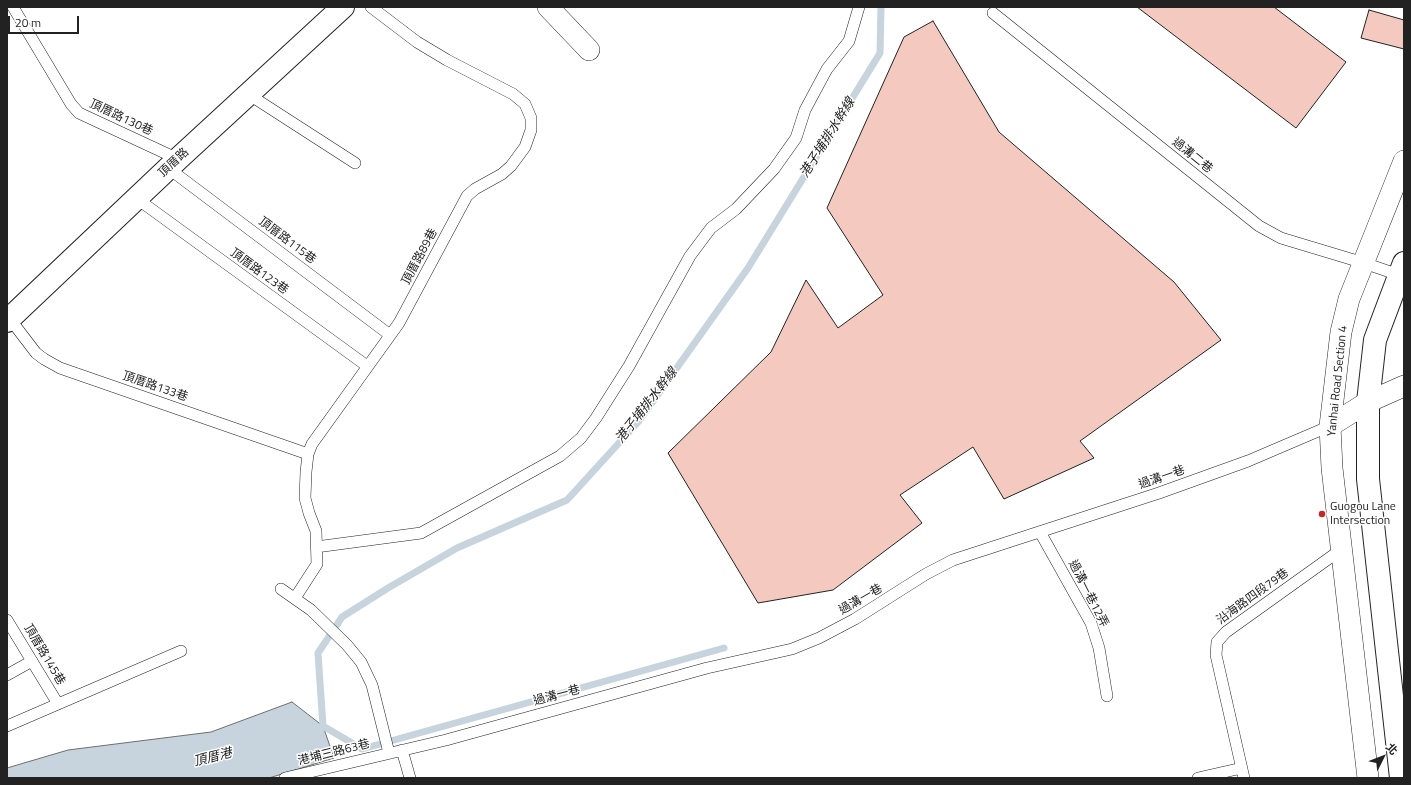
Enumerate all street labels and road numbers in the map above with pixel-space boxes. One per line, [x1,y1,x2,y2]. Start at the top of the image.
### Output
street label: 頂厝路130巷 [87,97,155,139]
street label: 過溝二巷 [1169,135,1215,177]
street label: 頂厝路 [156,145,192,181]
street label: 頂厝路115巷 [255,215,319,267]
street label: 頂厝路89巷 [399,226,441,288]
street label: 頂厝路123巷 [227,246,291,298]
street label: Yanhai Road Section 4 [1325,325,1351,437]
street label: 頂厝路133巷 [120,369,190,405]
street label: 過溝一巷 [1137,463,1187,493]
street label: 過溝一巷12弄 [1065,558,1111,630]
street label: 沿海路四段79巷 [1214,566,1292,628]
street label: 過溝一巷 [837,582,885,618]
street label: 頂厝路145巷 [20,622,68,688]
street label: 過溝一巷 [532,683,582,709]
street label: 港埔三路63巷 [297,737,371,769]

